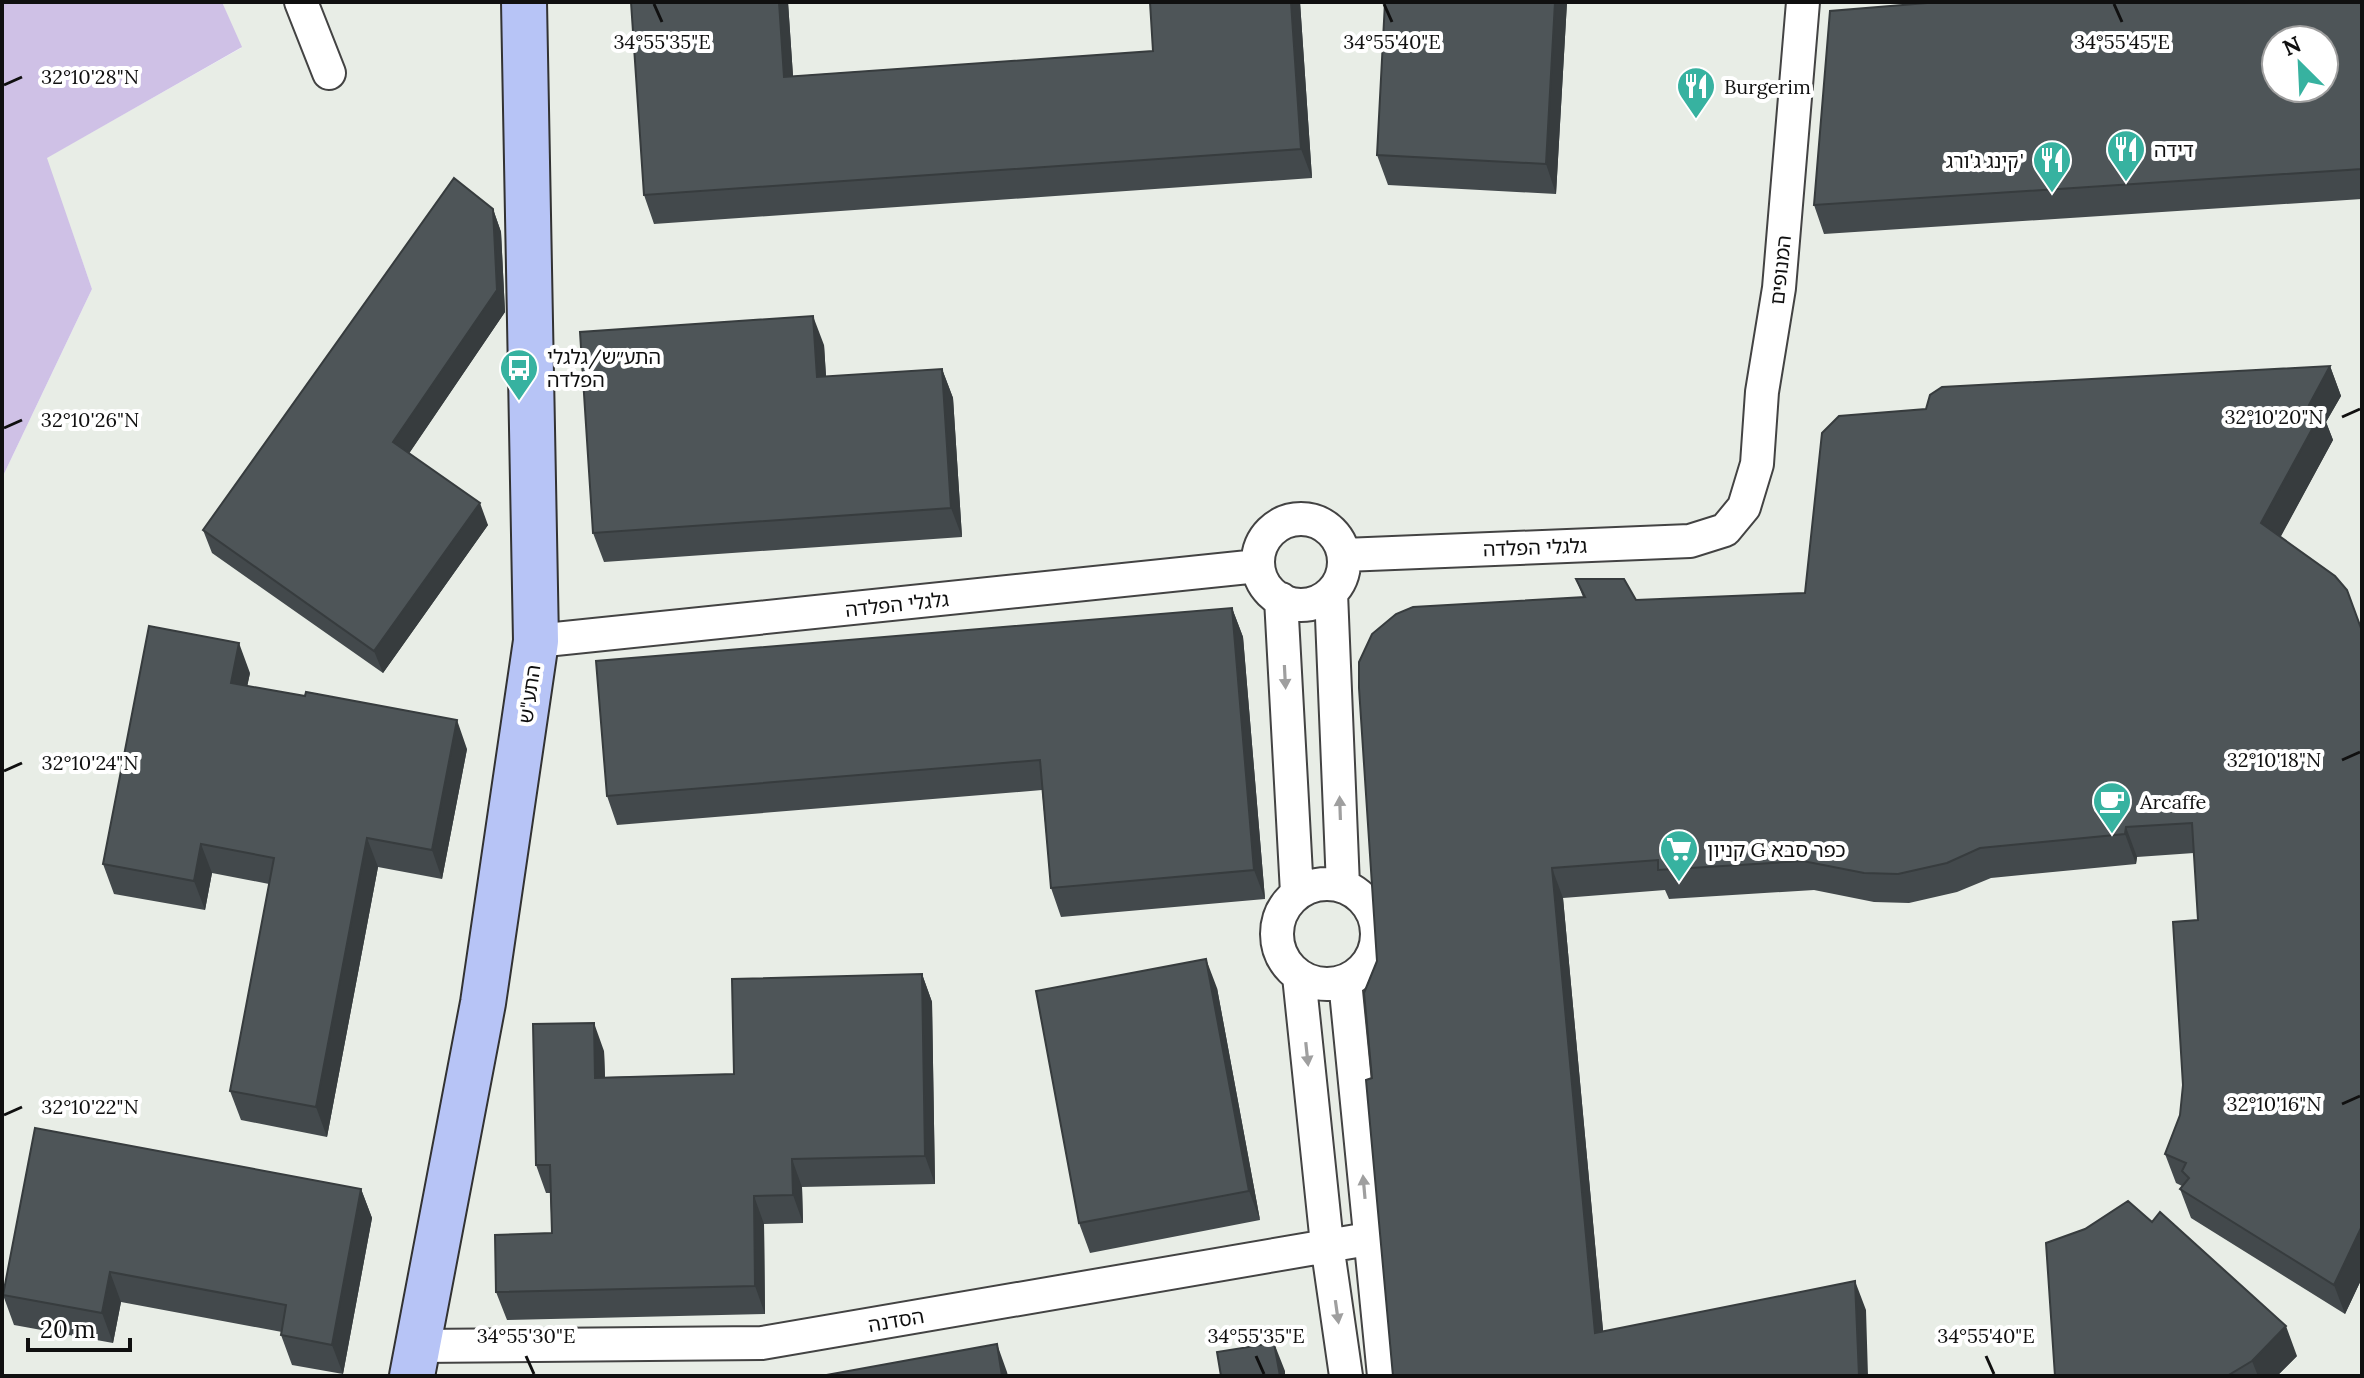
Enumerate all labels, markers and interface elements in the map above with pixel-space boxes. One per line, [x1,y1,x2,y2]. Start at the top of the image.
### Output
north arrow [2260,24,2340,104]
text: 34°55'35"E [613,29,711,54]
text: 34°55'40"E [1343,29,1441,54]
text: 34°55'45"E [2074,29,2170,54]
text: N [2278,29,2305,62]
text: 32°10'28"N [41,64,139,89]
restaurant icon: Burgerim [1675,65,1717,120]
place label: Burgerim [1724,74,1811,99]
restaurant icon: דידה [2105,128,2147,183]
place label: דידה [2154,137,2194,162]
restaurant icon: קינג ג'ורג' [2031,139,2073,194]
place label: קינג ג'ורג' [1946,148,2024,173]
street label: המנופים [1764,234,1796,306]
place label: התע״ש/גלגלי הפלדה [547,344,661,392]
bus stop icon: התע״ש/גלגלי הפלדה [498,347,540,402]
text: 32°10'20"N [2224,404,2324,429]
text: 32°10'26"N [41,407,139,432]
street label: גלגלי הפלדה [1483,533,1588,561]
street label: גלגלי הפלדה [844,586,951,622]
street label: התע"ש [513,663,545,725]
one-way arrow [1279,665,1292,690]
text: 32°10'18"N [2227,747,2321,772]
text: 32°10'24"N [42,750,138,775]
cafe icon: Arcaffe [2091,780,2133,835]
place label: Arcaffe [2139,789,2207,814]
one-way arrow [1333,795,1346,820]
supermarket icon: קניון G כפר סבא [1658,828,1700,883]
place label: קניון G כפר סבא [1707,837,1846,862]
one-way arrow [1301,1041,1314,1066]
text: 32°10'16"N [2227,1091,2321,1116]
text: 32°10'22"N [41,1094,139,1119]
one-way arrow [1357,1174,1370,1199]
one-way arrow [1331,1300,1344,1325]
scale bar [28,1302,130,1352]
street label: הסדנה [866,1303,926,1337]
text: 20 m [40,1314,96,1345]
text: 34°55'30"E [477,1323,575,1348]
text: 34°55'35"E [1207,1323,1305,1348]
text: 34°55'40"E [1937,1323,2035,1348]

